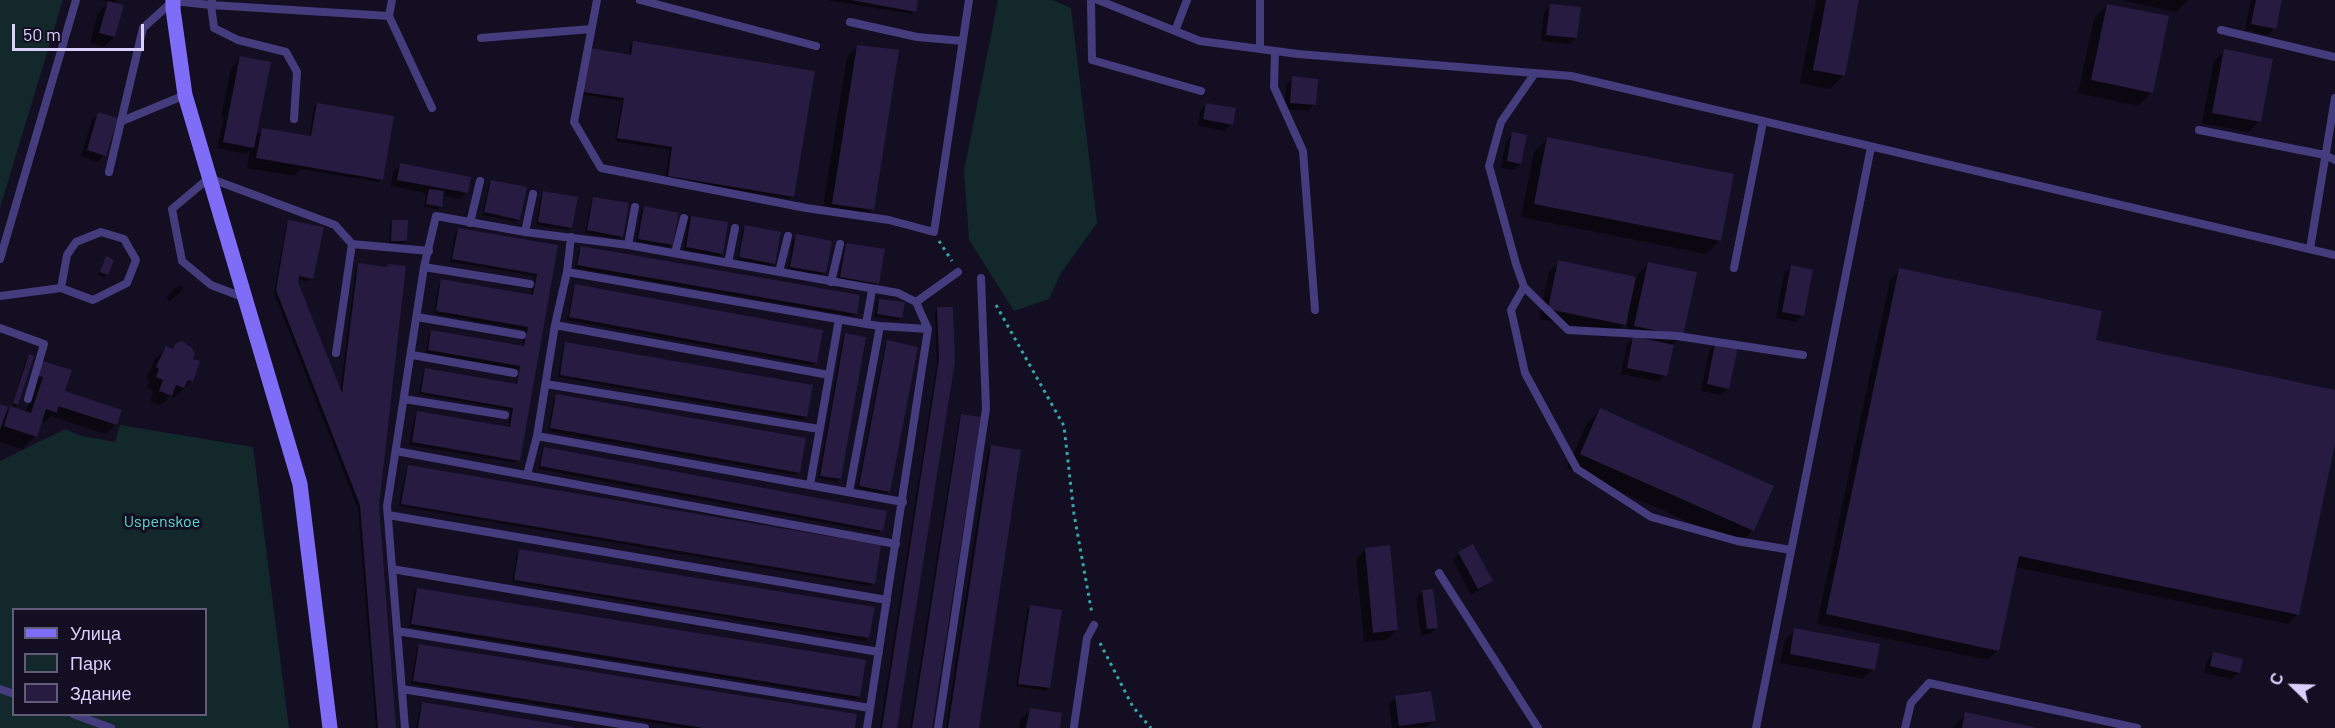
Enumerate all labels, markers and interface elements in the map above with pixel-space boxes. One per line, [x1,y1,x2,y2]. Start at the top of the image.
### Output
scale bar [15,12,147,50]
text: 50 m [23,23,61,45]
park label: Uspenskoe [124,512,200,532]
legend [12,608,207,716]
text: Улица [70,622,121,644]
text: Парк [70,652,111,674]
north arrow [2263,656,2323,716]
text: С [2265,670,2287,688]
text: Здание [70,682,131,704]

